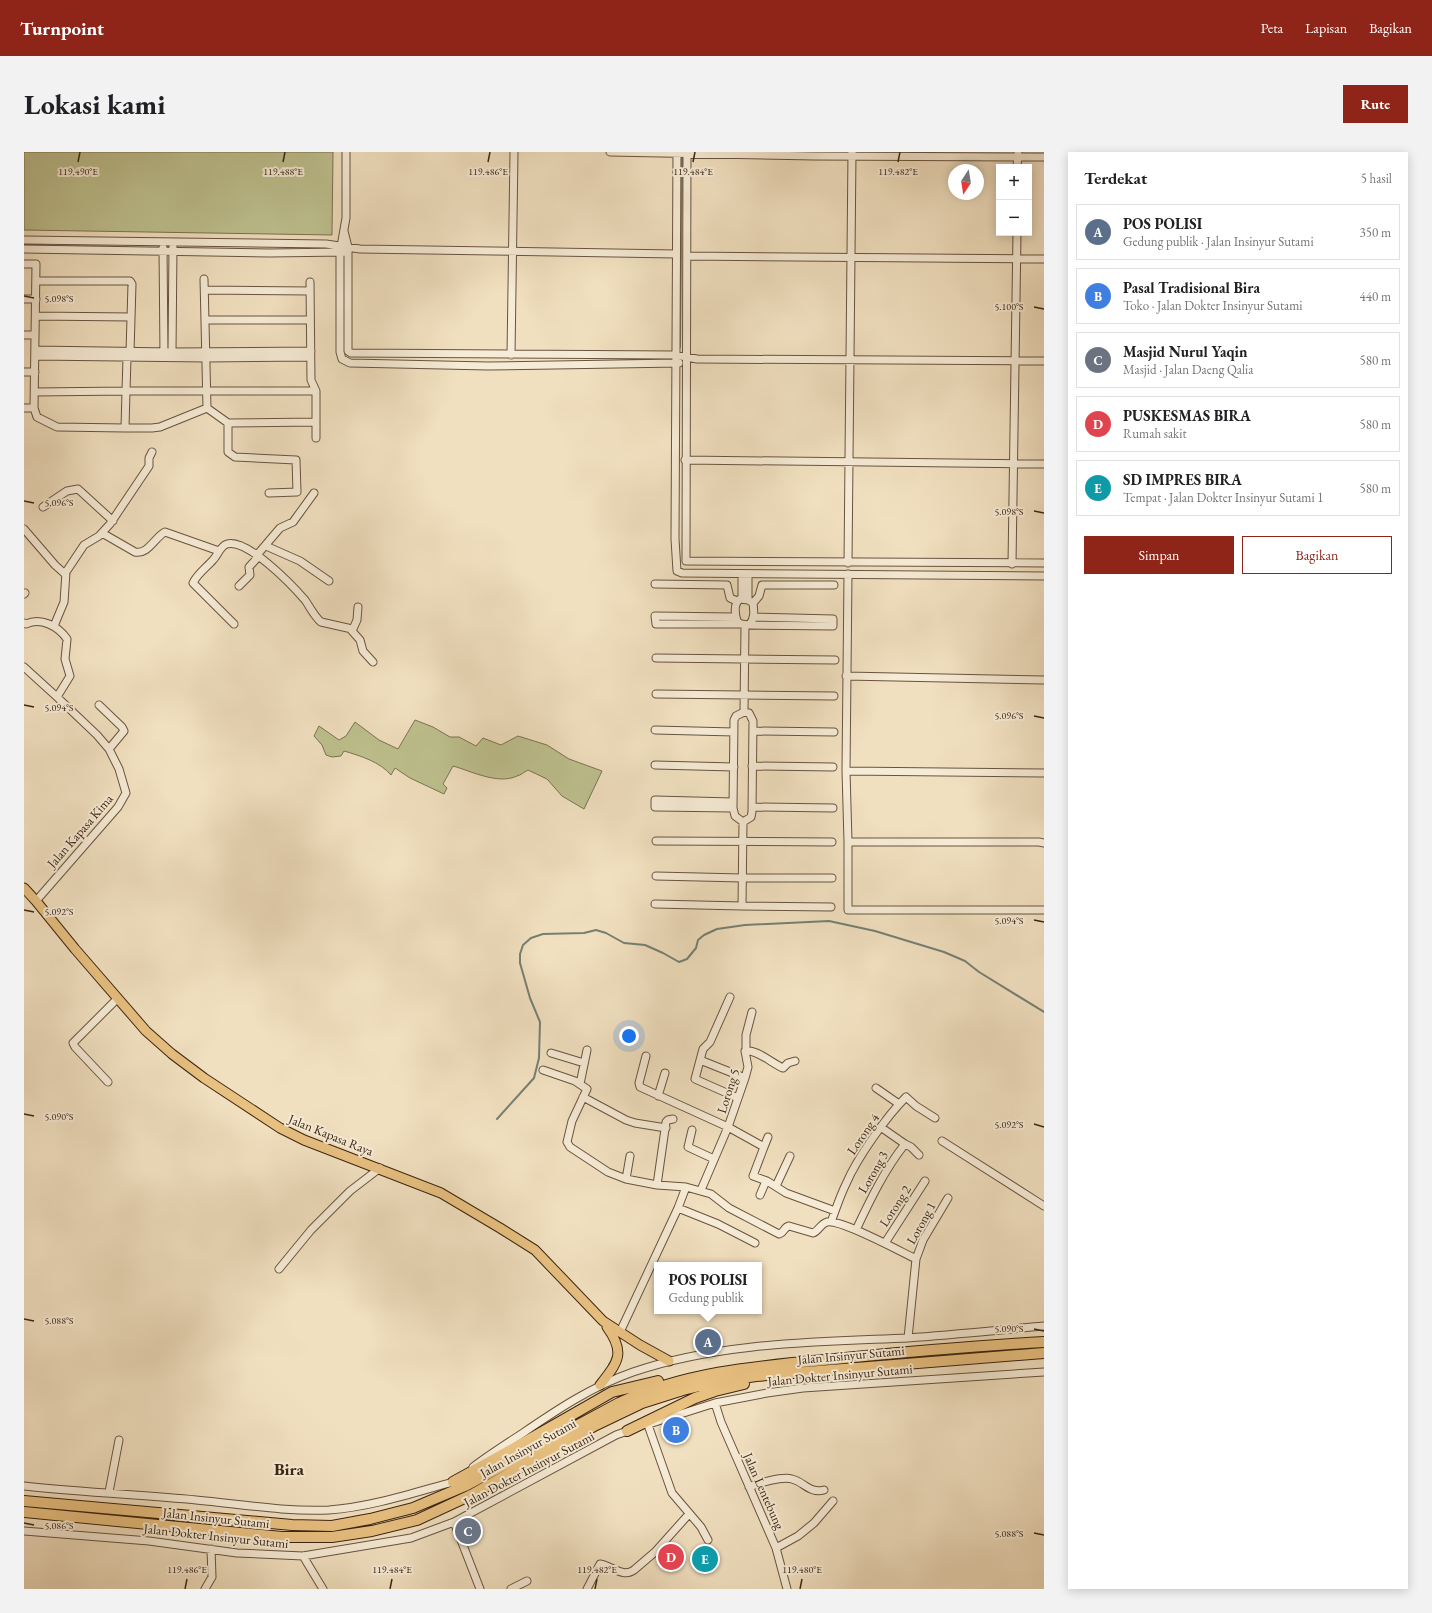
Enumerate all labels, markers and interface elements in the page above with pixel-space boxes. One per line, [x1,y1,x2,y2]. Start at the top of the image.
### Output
text: Turnpoint [20,16,104,41]
text: Peta [1261,19,1283,37]
text: Lapisan [1305,19,1347,37]
text: Bagikan [1369,19,1412,37]
button: Rute [1343,85,1408,123]
text: Lokasi kami [24,86,165,122]
north arrow [948,164,984,200]
map controls [996,164,1032,236]
button: + [996,164,1032,200]
text: 119.490°E [58,165,98,178]
text: 119.488°E [263,165,303,178]
text: 119.486°E [468,165,508,178]
text: 119.484°E [673,165,713,178]
text: 119.482°E [878,165,918,178]
text: Terdekat [1084,167,1147,189]
text: 5 hasil [1361,170,1392,187]
button: − [996,200,1032,236]
text: POS POLISI [1123,214,1202,233]
text: A [1093,224,1103,241]
text: 350 m [1360,224,1391,241]
text: Gedung publik · Jalan Insinyur Sutami [1123,233,1314,250]
text: Pasal Tradisional Bira [1123,278,1260,297]
text: B [1094,288,1102,305]
text: 440 m [1360,288,1391,305]
text: 5.098°S [44,292,74,305]
text: Toko · Jalan Dokter Insinyur Sutami [1123,297,1303,314]
text: 5.100°S [994,300,1024,313]
text: Masjid Nurul Yaqin [1123,342,1247,361]
text: C [1093,352,1103,369]
text: 580 m [1360,352,1391,369]
text: Masjid · Jalan Daeng Qalia [1123,361,1254,378]
text: PUSKESMAS BIRA [1123,406,1251,425]
text: D [1093,416,1103,433]
text: 580 m [1360,416,1391,433]
text: Rumah sakit [1123,425,1186,442]
text: SD IMPRES BIRA [1123,470,1242,489]
text: E [1094,480,1102,497]
text: 580 m [1360,480,1391,497]
text: Tempat · Jalan Dokter Insinyur Sutami 1 [1123,489,1324,506]
text: 5.096°S [44,496,74,509]
text: 5.098°S [994,505,1024,518]
button: Simpan [1084,536,1234,574]
button: Bagikan [1242,536,1392,574]
text: 5.094°S [44,701,74,714]
text: 5.096°S [994,709,1024,722]
street label: Jalan Kapasa Kima [43,790,117,872]
text: 5.092°S [44,905,74,918]
text: 5.094°S [994,914,1024,927]
your location [619,1026,639,1046]
street label: Lorong 5 [713,1066,743,1116]
street label: Lorong 4 [843,1109,883,1158]
text: 5.090°S [44,1110,74,1123]
street label: Jalan Kapasa Raya [285,1110,377,1160]
text: 5.092°S [994,1118,1024,1131]
street label: Lorong 3 [854,1148,892,1196]
street label: Lorong 2 [875,1181,915,1230]
street label: Lorong 1 [902,1199,940,1247]
popup [654,1262,762,1314]
text: POS POLISI [668,1270,748,1289]
text: Gedung publik [668,1289,744,1306]
text: 5.088°S [44,1314,74,1327]
text: 5.090°S [994,1322,1024,1335]
pin: A [695,1327,721,1357]
street label: Jalan Insinyur Sutami [796,1342,905,1368]
street label: Jalan Dokter Insinyur Sutami [766,1360,913,1390]
street label: Jalan Insinyur Sutami [476,1415,579,1482]
pin: B [663,1415,689,1445]
street label: Jalan Dokter Insinyur Sutami [460,1427,597,1511]
street label: Jalan Lentebung [739,1449,789,1532]
district label: Bira [274,1458,305,1480]
street label: Jalan Insinyur Sutami [161,1504,270,1532]
pin: C [455,1516,481,1546]
text: 5.086°S [44,1519,74,1532]
street label: Jalan Dokter Insinyur Sutami [142,1520,289,1552]
text: 5.088°S [994,1527,1024,1540]
pin: D [658,1542,684,1572]
pin: E [692,1544,718,1574]
text: 119.486°E [167,1563,207,1576]
text: 119.484°E [372,1563,412,1576]
text: 119.482°E [577,1563,617,1576]
text: 119.480°E [782,1563,822,1576]

